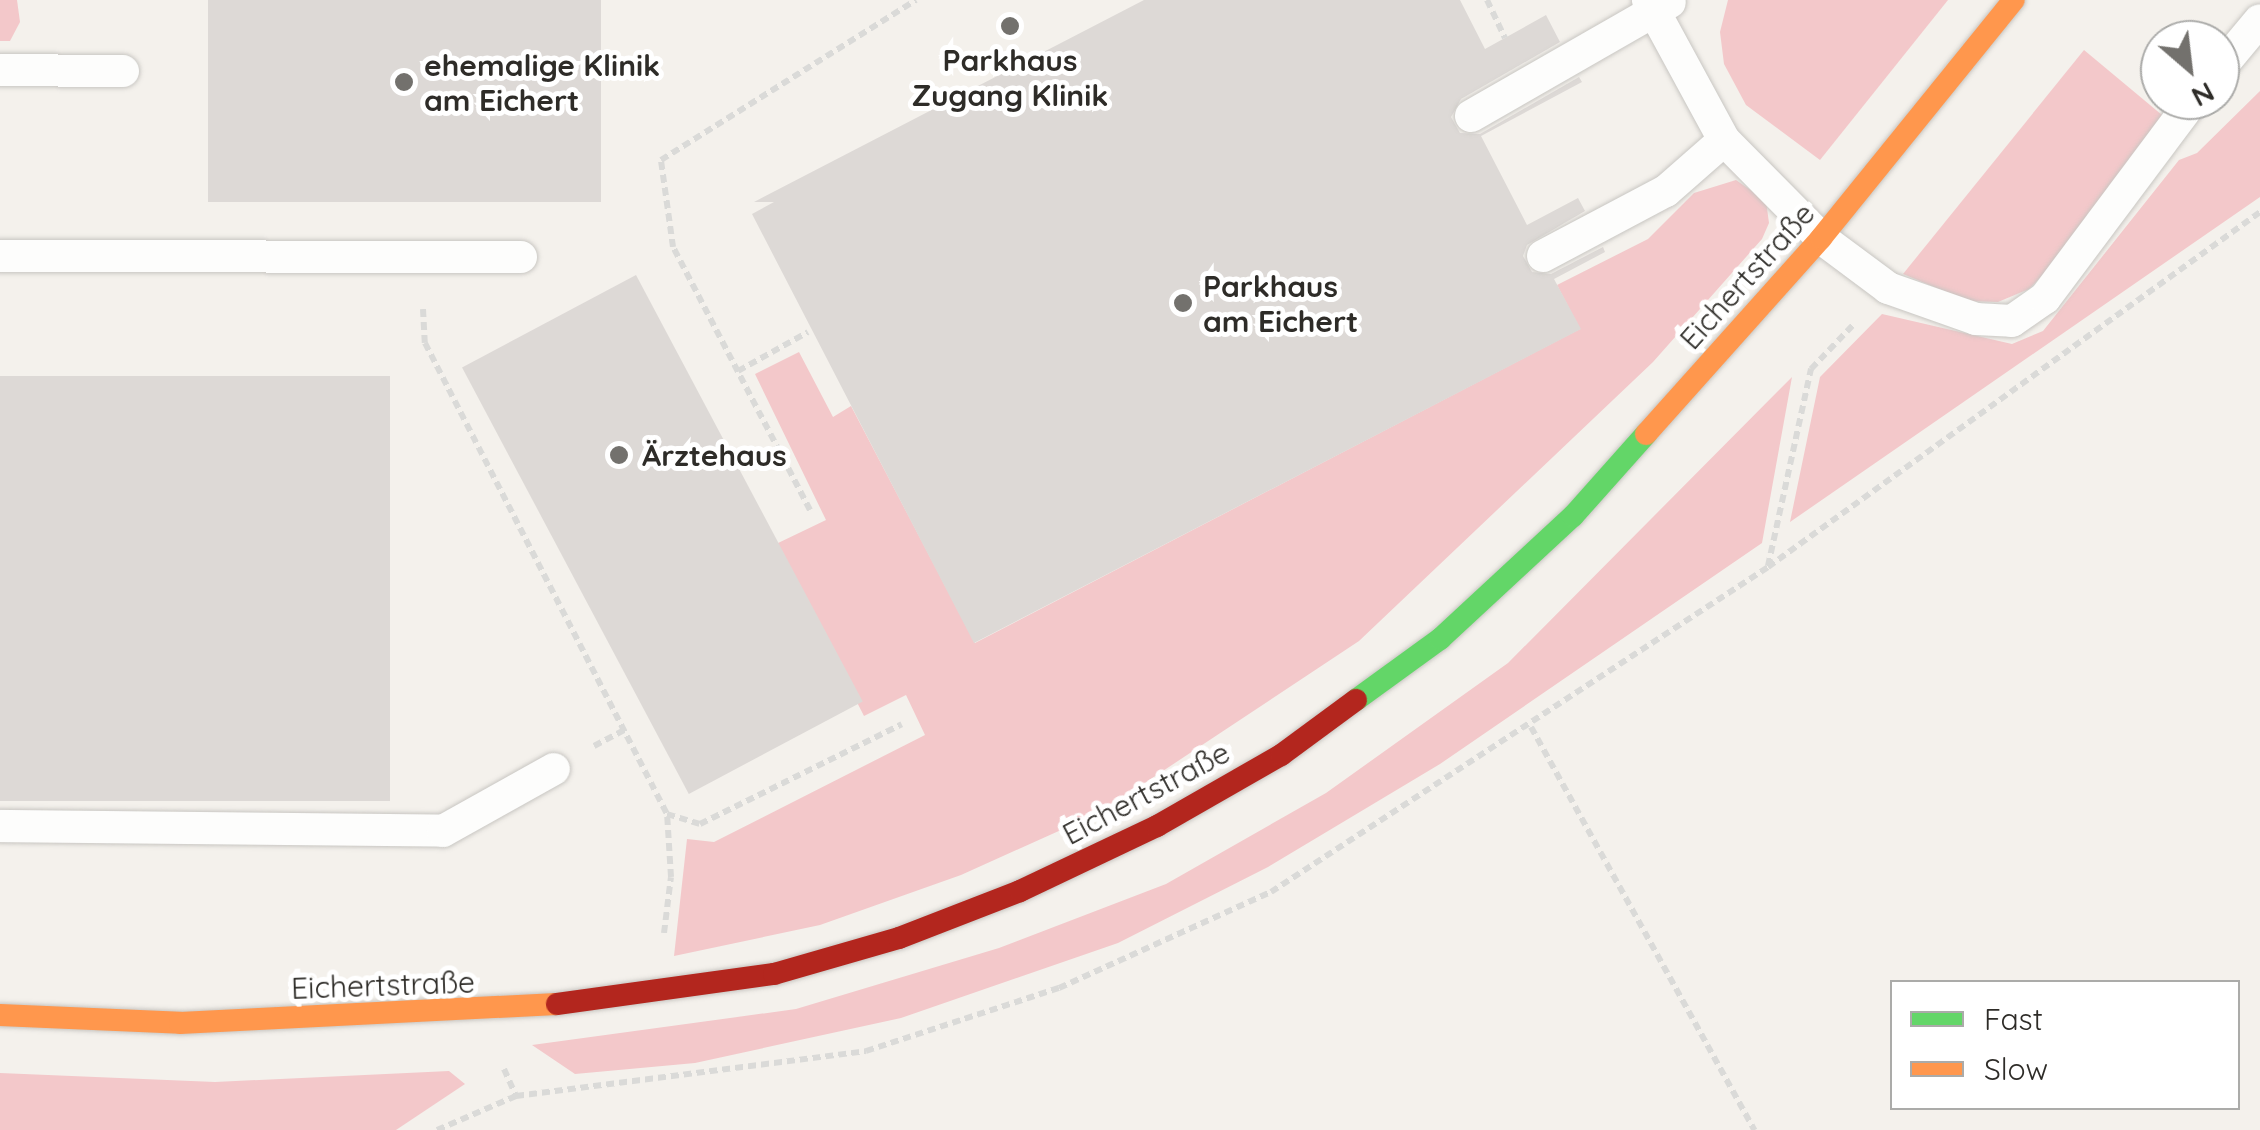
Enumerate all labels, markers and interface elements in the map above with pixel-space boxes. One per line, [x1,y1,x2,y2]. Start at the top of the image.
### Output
marker: Parkhaus Zugang Klinik [999,15,1021,37]
north arrow [2140,20,2240,120]
place label: Parkhaus Zugang Klinik [912,42,1108,112]
place label: ehemalige Klinik am Eichert [424,47,660,118]
marker: ehemalige Klinik am Eichert [393,71,415,93]
text: N [2186,75,2221,115]
street label: Eichertstraße [1672,196,1822,356]
place label: Parkhaus am Eichert [1203,268,1358,338]
marker: Parkhaus am Eichert [1172,292,1194,314]
place label: Ärztehaus [642,437,787,473]
marker: Ärztehaus [606,442,632,468]
street label: Eichertstraße [1056,734,1236,852]
street label: Eichertstraße [290,964,476,1006]
legend [1890,980,2240,1110]
text: Fast [1984,1000,2043,1038]
text: Slow [1984,1050,2048,1088]

